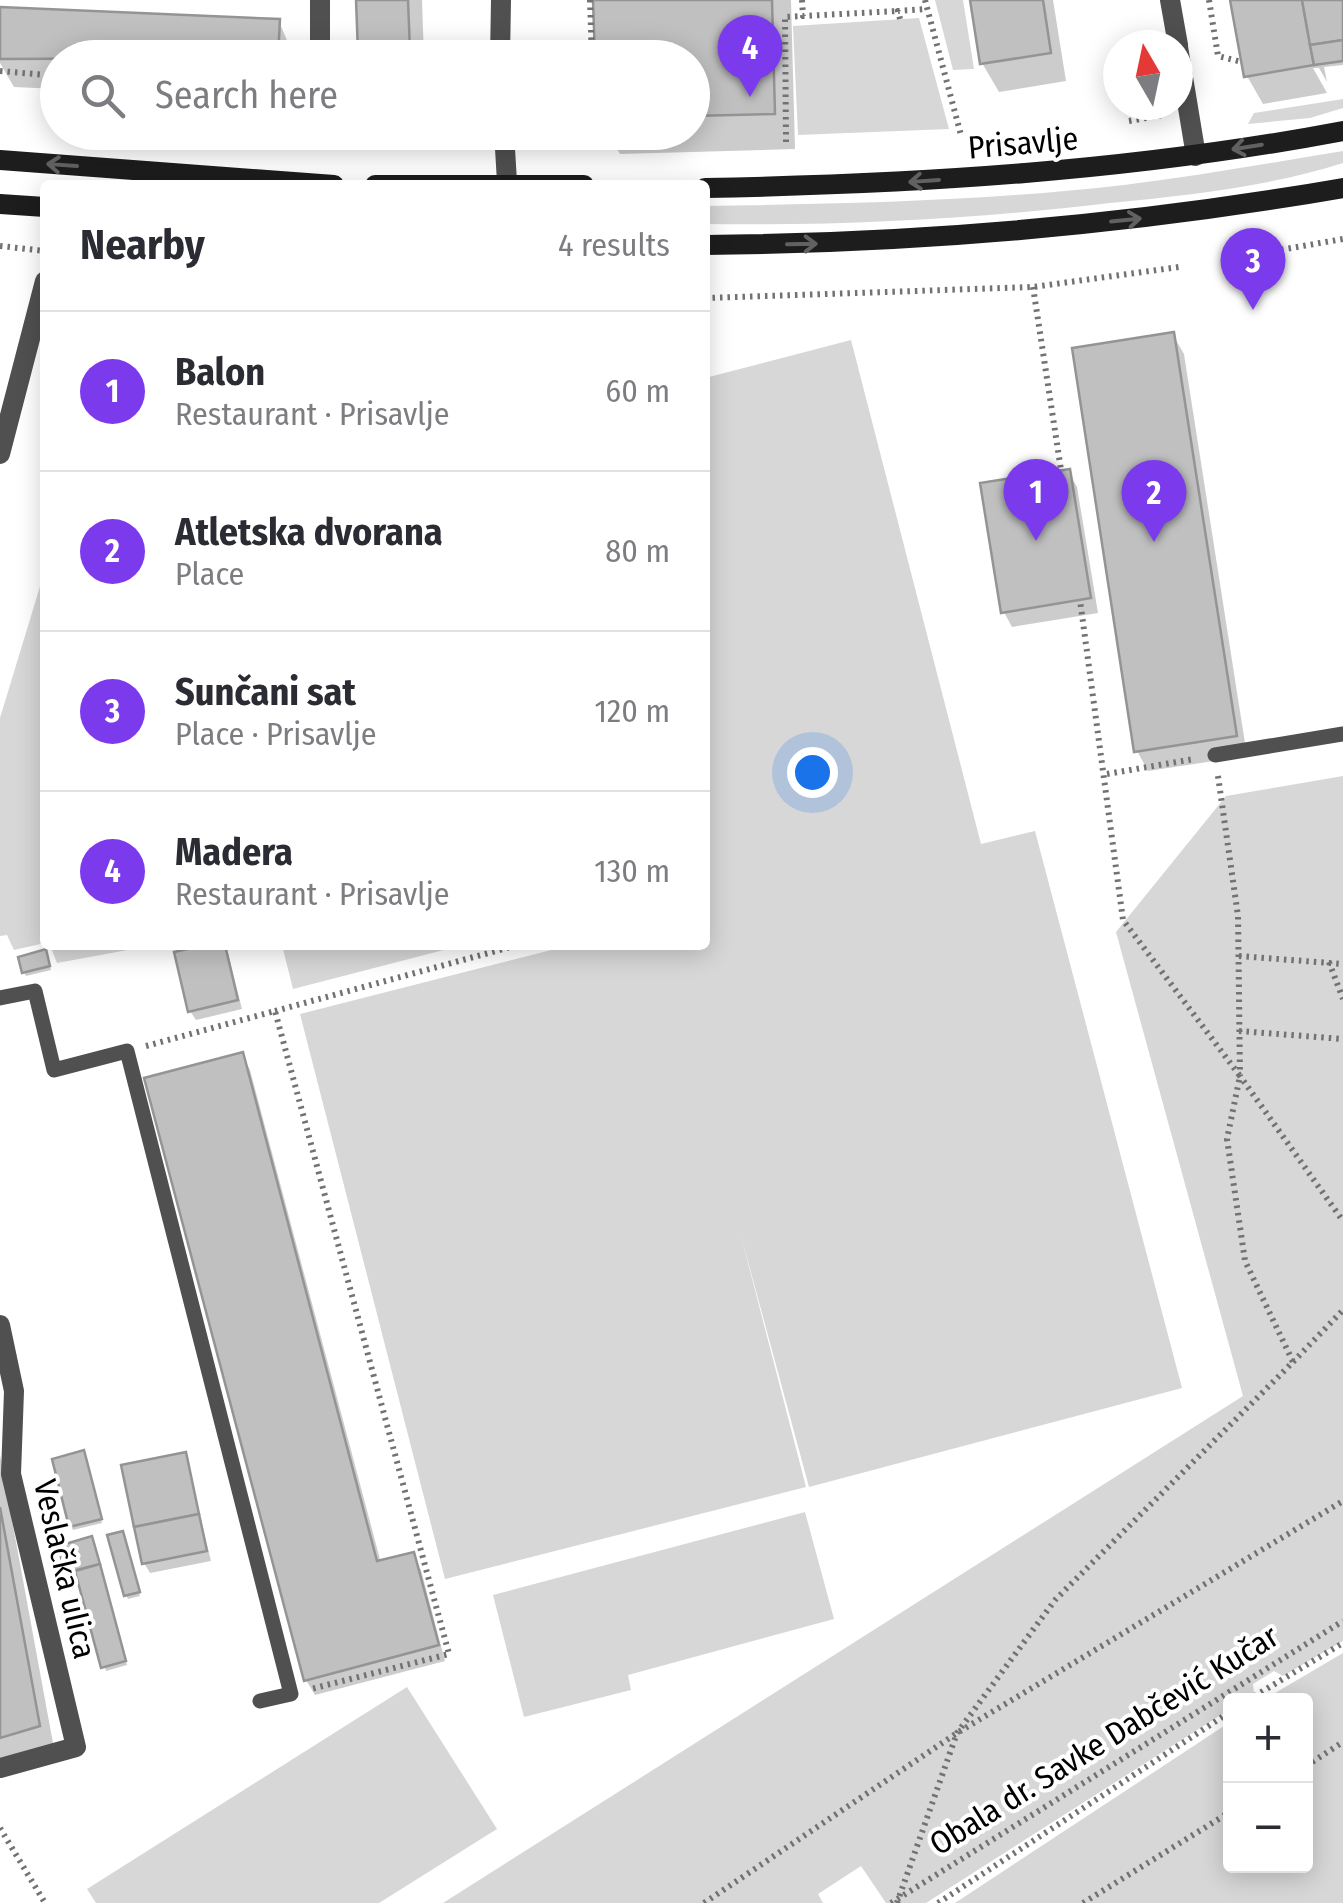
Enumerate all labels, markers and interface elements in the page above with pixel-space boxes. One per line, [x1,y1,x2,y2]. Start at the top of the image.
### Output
pin: 4 [718,14,782,97]
north arrow [1103,30,1193,120]
search box [40,40,710,150]
icon: search [75,68,130,123]
text: Search here [155,72,338,118]
street label: Prisavlje [966,119,1080,167]
one-way arrow [1231,139,1264,157]
one-way arrow [47,156,79,175]
one-way arrow [908,172,940,191]
one-way arrow [1110,210,1142,229]
text: Nearby [80,220,205,270]
text: 4 results [558,226,670,264]
pin: 3 [1220,228,1286,310]
one-way arrow [786,234,818,253]
text: Balon [175,349,265,395]
text: 1 [106,372,119,410]
text: 60 m [605,372,670,410]
text: Restaurant · Prisavlje [175,395,450,433]
pin: 1 [1004,458,1068,541]
pin: 2 [1122,460,1186,542]
text: Atletska dvorana [175,509,443,555]
text: 2 [105,532,120,570]
text: 80 m [605,532,670,570]
text: Place [175,555,244,593]
text: Sunčani sat [175,669,356,715]
text: 3 [105,692,120,730]
text: 120 m [595,692,670,730]
text: Place · Prisavlje [175,715,377,753]
your location [787,747,838,798]
text: Madera [175,829,293,875]
text: 4 [104,852,121,890]
text: 130 m [594,852,670,890]
text: Restaurant · Prisavlje [175,875,450,913]
street label: Veslačka ulica [26,1476,104,1662]
street label: Obala dr. Savke Dabčević Kučar [923,1617,1285,1863]
map controls [1223,1693,1313,1873]
button: + [1223,1693,1313,1783]
button: − [1223,1783,1313,1873]

